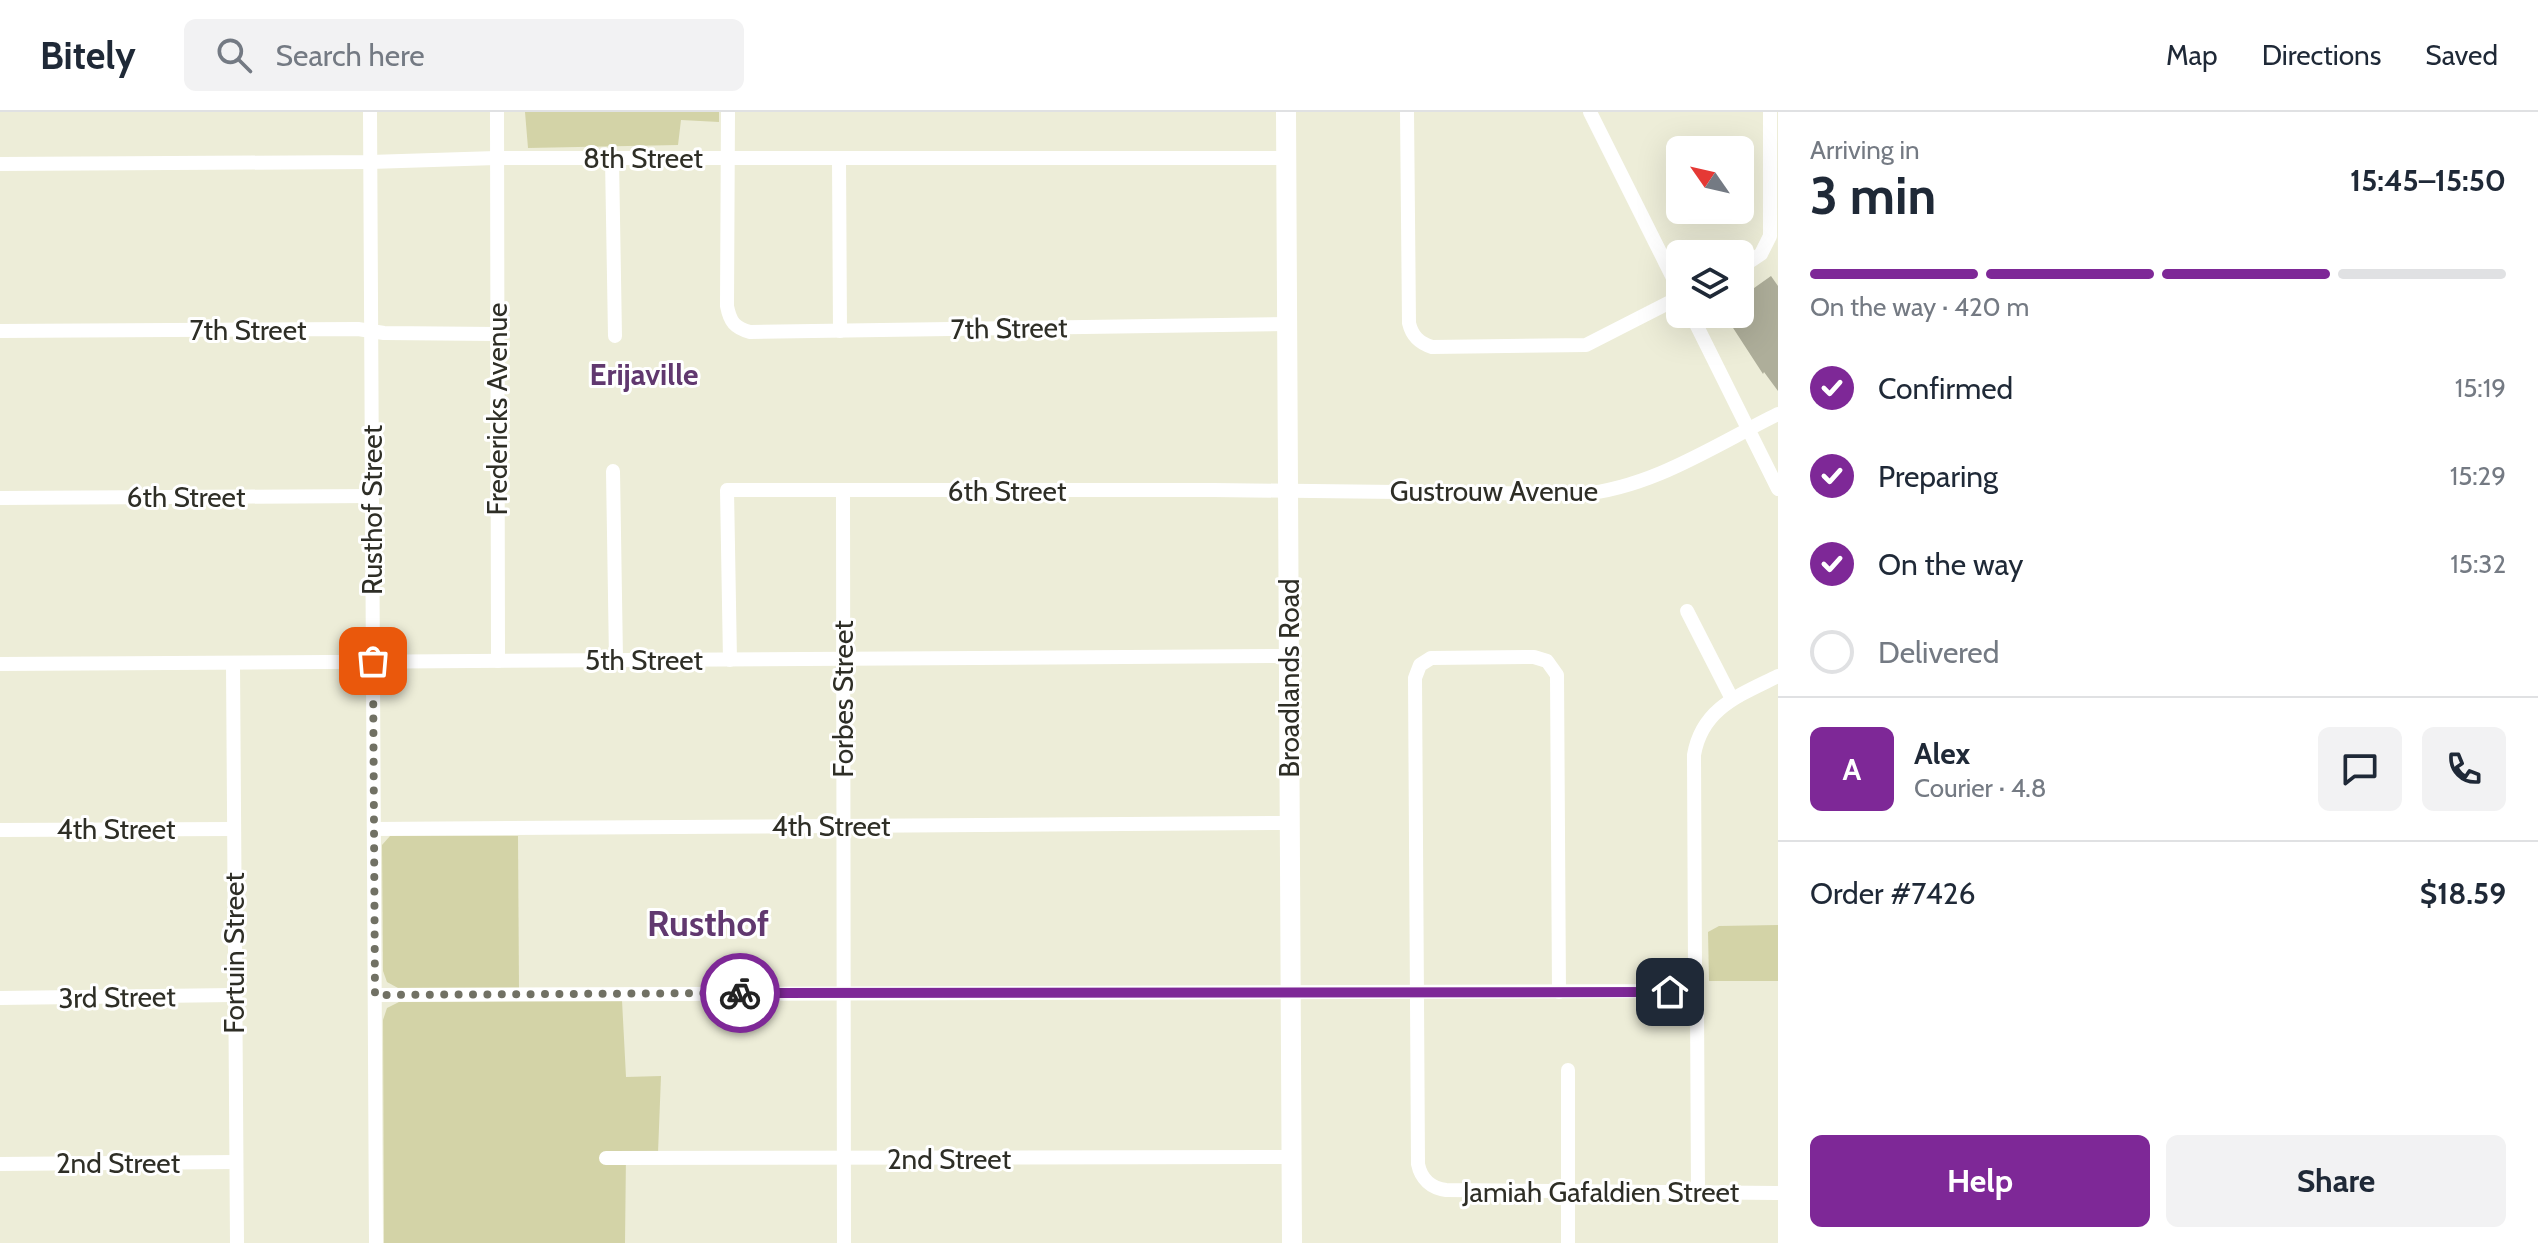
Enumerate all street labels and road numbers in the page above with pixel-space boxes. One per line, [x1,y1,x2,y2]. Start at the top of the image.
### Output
street label: 8th Street [583,141,703,175]
street label: Fredericks Avenue [480,303,514,515]
street label: 7th Street [950,310,1068,346]
street label: 7th Street [190,313,306,347]
street label: Rusthof Street [355,425,389,595]
street label: 6th Street [948,474,1066,508]
street label: Gustrouw Avenue [1390,474,1598,508]
street label: 6th Street [127,480,245,514]
street label: Broadlands Road [1272,578,1306,778]
street label: Forbes Street [826,620,860,778]
street label: 5th Street [585,643,703,677]
street label: 4th Street [771,809,891,843]
street label: 4th Street [56,812,176,846]
street label: Fortuin Street [217,872,251,1034]
street label: 3rd Street [58,979,176,1015]
street label: 2nd Street [887,1142,1011,1176]
street label: 2nd Street [56,1146,180,1180]
street label: Jamiah Gafaldien Street [1462,1175,1739,1209]

